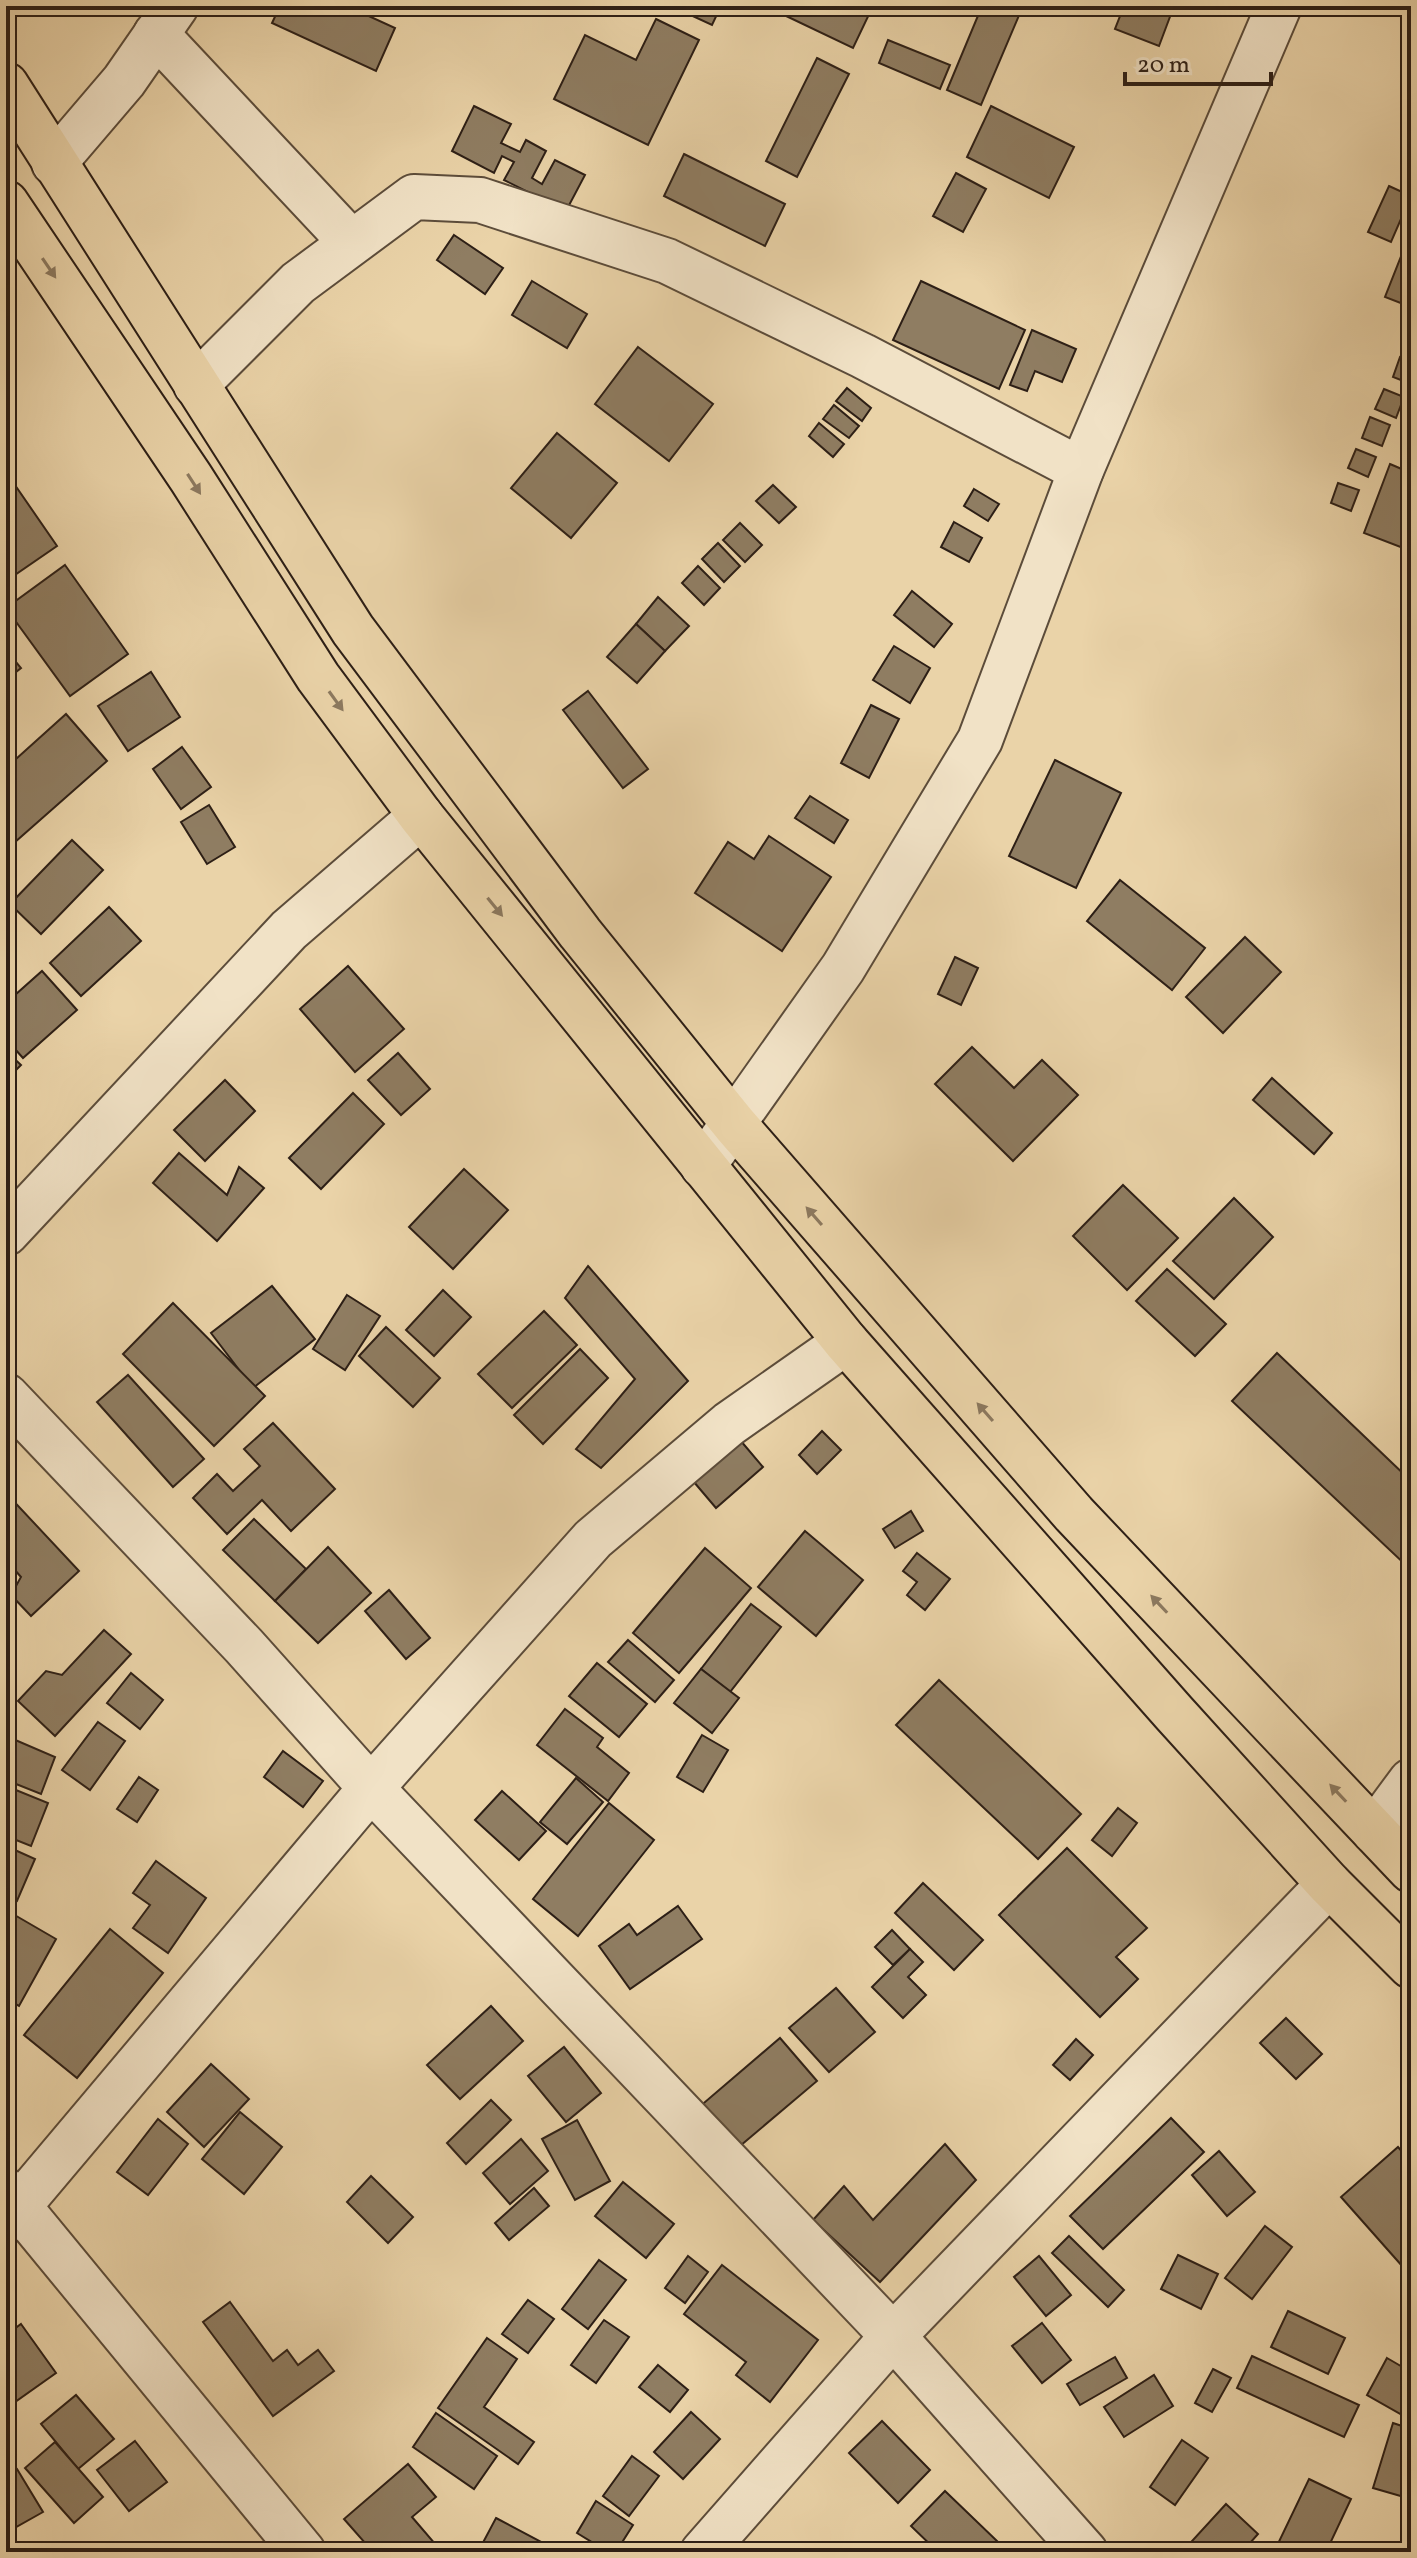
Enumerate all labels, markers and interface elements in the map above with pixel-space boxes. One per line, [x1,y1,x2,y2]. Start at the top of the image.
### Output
scale bar [1125,36,1271,86]
text: 20 m [1137,49,1190,83]
one-way arrow [42,257,57,278]
one-way arrow [186,473,201,494]
one-way arrow [328,691,343,712]
one-way arrow [486,897,503,917]
one-way arrow [806,1206,823,1226]
one-way arrow [977,1402,994,1422]
one-way arrow [1151,1595,1169,1614]
one-way arrow [1329,1784,1348,1803]

